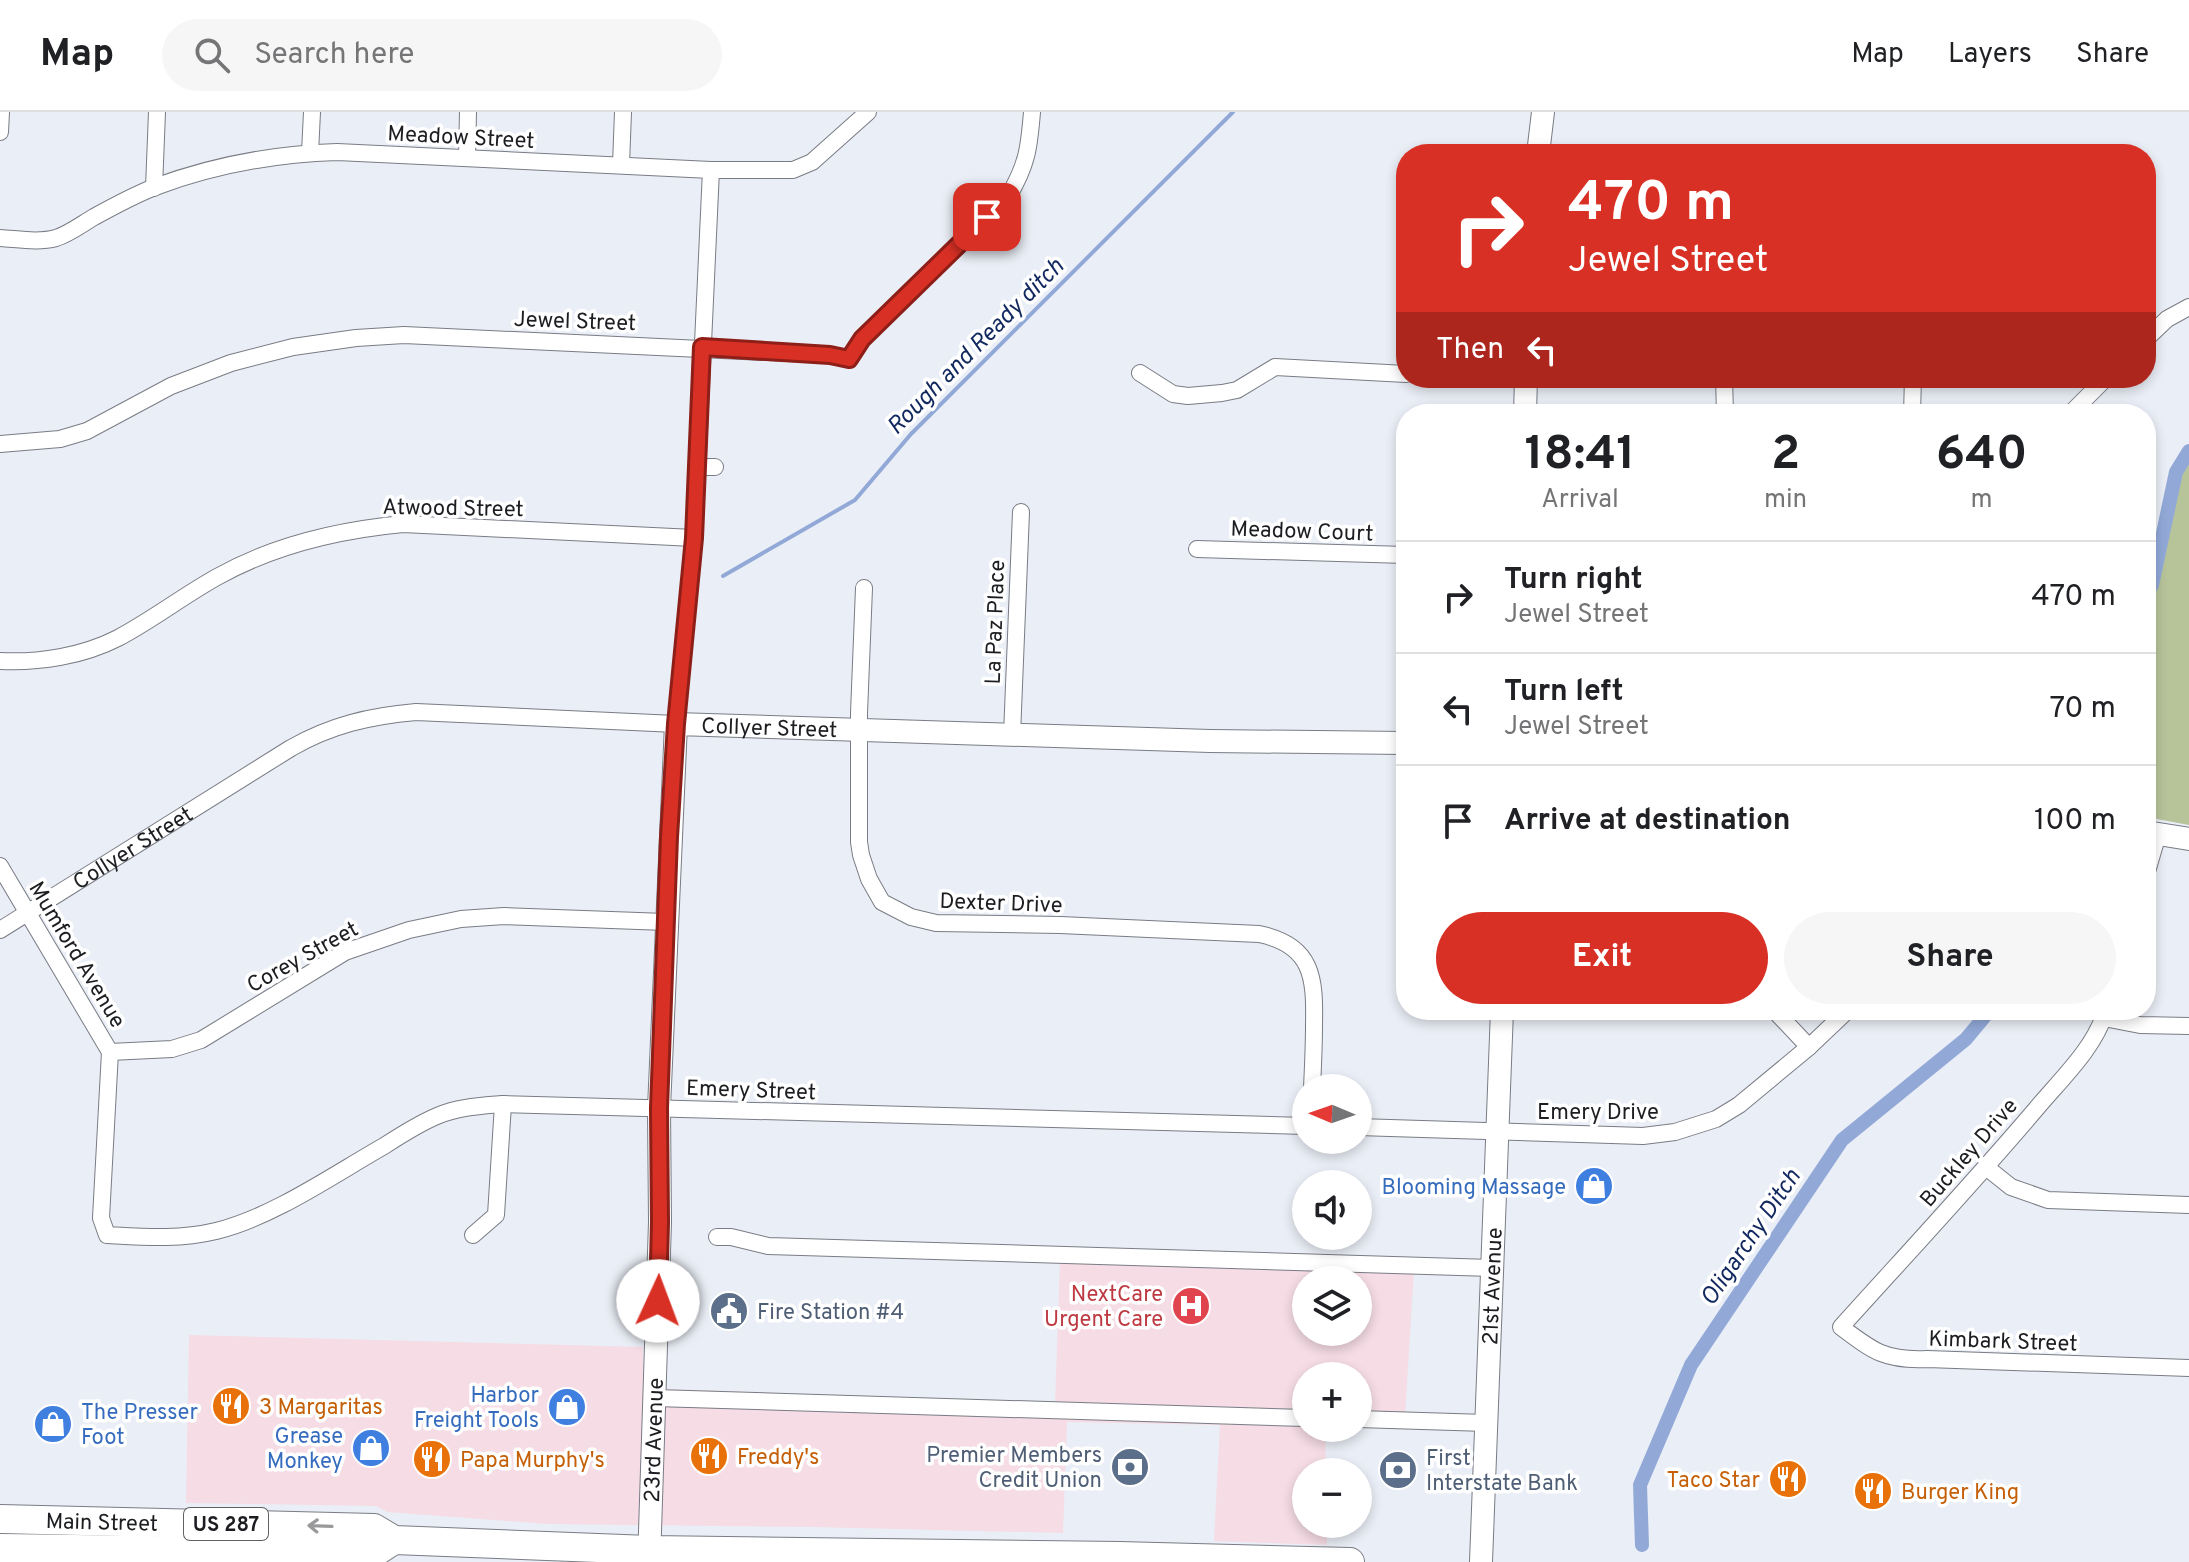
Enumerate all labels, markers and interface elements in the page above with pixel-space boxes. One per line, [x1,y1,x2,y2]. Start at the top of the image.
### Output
search box [162,19,722,91]
text: Map [40,31,114,80]
icon: search [190,33,234,77]
text: Search here [254,37,414,74]
text: Map [1851,37,1904,73]
text: Layers [1948,37,2032,73]
text: Share [2076,37,2149,73]
street label: Meadow Street [387,121,535,156]
text: 470 m [1568,170,1734,240]
icon: right [1436,176,1540,280]
pin [953,183,1021,251]
icon: arrive [965,195,1009,239]
text: Jewel Street [1568,239,1768,285]
water label: Rough and Ready ditch [882,253,1071,442]
street label: Jewel Street [513,307,637,338]
icon: left [1520,328,1564,372]
text: Then [1436,332,1504,369]
text: 18:41 [1524,426,1636,486]
text: 2 [1771,426,1800,486]
text: 640 [1936,426,2028,486]
text: Arrival [1541,484,1619,517]
text: min [1764,484,1807,517]
text: m [1971,484,1993,517]
street label: Atwood Street [382,495,524,524]
street label: Meadow Court [1230,517,1374,548]
street label: La Paz Place [981,559,1012,685]
text: Turn right [1504,562,1642,599]
icon: right [1436,575,1480,619]
text: 470 m [2031,579,2116,616]
text: Jewel Street [1504,599,1649,632]
text: Turn left [1504,674,1624,711]
icon: left [1436,687,1480,731]
text: 70 m [2050,691,2116,728]
text: Jewel Street [1504,711,1649,744]
street label: Collyer Street [701,714,838,745]
icon: arrive [1436,799,1480,843]
street label: Collyer Street [69,802,198,897]
text: Arrive at destination [1504,803,1790,840]
text: 100 m [2034,803,2116,840]
street label: Mumford Avenue [22,877,130,1033]
street label: Dexter Drive [939,889,1063,920]
button: Exit [1436,912,1768,1004]
button: Share [1784,912,2116,1004]
street label: Corey Street [243,916,364,1000]
north arrow [1292,1074,1372,1154]
map controls [1292,1074,1372,1538]
street label: Emery Street [685,1076,816,1107]
street label: Buckley Drive [1915,1094,2025,1214]
street label: Emery Drive [1537,1100,1659,1127]
water label: Oligarchy Ditch [1695,1164,1809,1312]
shop icon: Blooming Massage [1573,1165,1615,1207]
button: sound [1292,1170,1372,1250]
place label: Blooming Massage [1381,1175,1566,1202]
street label: 21st Avenue [1478,1227,1510,1346]
position arrow [616,1259,700,1343]
button: layers [1292,1266,1372,1346]
place label: NextCare Urgent Care [1044,1282,1163,1334]
hospital icon: NextCare Urgent Care [1170,1285,1212,1327]
public building icon: Fire Station #4 [708,1290,750,1332]
place label: Fire Station #4 [757,1300,904,1327]
street label: Kimbark Street [1928,1326,2078,1359]
button: + [1292,1362,1372,1442]
street label: 23rd Avenue [640,1377,671,1503]
place label: Harbor Freight Tools [414,1383,539,1435]
restaurant icon: 3 Margaritas [210,1385,252,1427]
shop icon: Harbor Freight Tools [546,1386,588,1428]
place label: 3 Margaritas [259,1395,383,1422]
place label: The Presser Foot [81,1400,199,1452]
shop icon: The Presser Foot [32,1403,74,1445]
place label: Grease Monkey [267,1424,343,1476]
shop icon: Grease Monkey [350,1427,392,1469]
restaurant icon: Freddy's [688,1435,730,1477]
restaurant icon: Papa Murphy's [411,1438,453,1480]
place label: Premier Members Credit Union [926,1443,1102,1495]
place label: Freddy's [737,1445,819,1472]
bank icon: Premier Members Credit Union [1109,1446,1151,1488]
place label: First Interstate Bank [1426,1446,1578,1498]
place label: Papa Murphy's [460,1448,605,1475]
bank icon: First Interstate Bank [1377,1449,1419,1491]
button: − [1292,1458,1372,1538]
restaurant icon: Taco Star [1767,1458,1809,1500]
place label: Taco Star [1667,1468,1760,1495]
restaurant icon: Burger King [1852,1470,1894,1512]
place label: Burger King [1901,1480,2019,1507]
road number: US 287 [184,1508,268,1540]
street label: Main Street [45,1509,158,1539]
one-way arrow [307,1519,334,1534]

